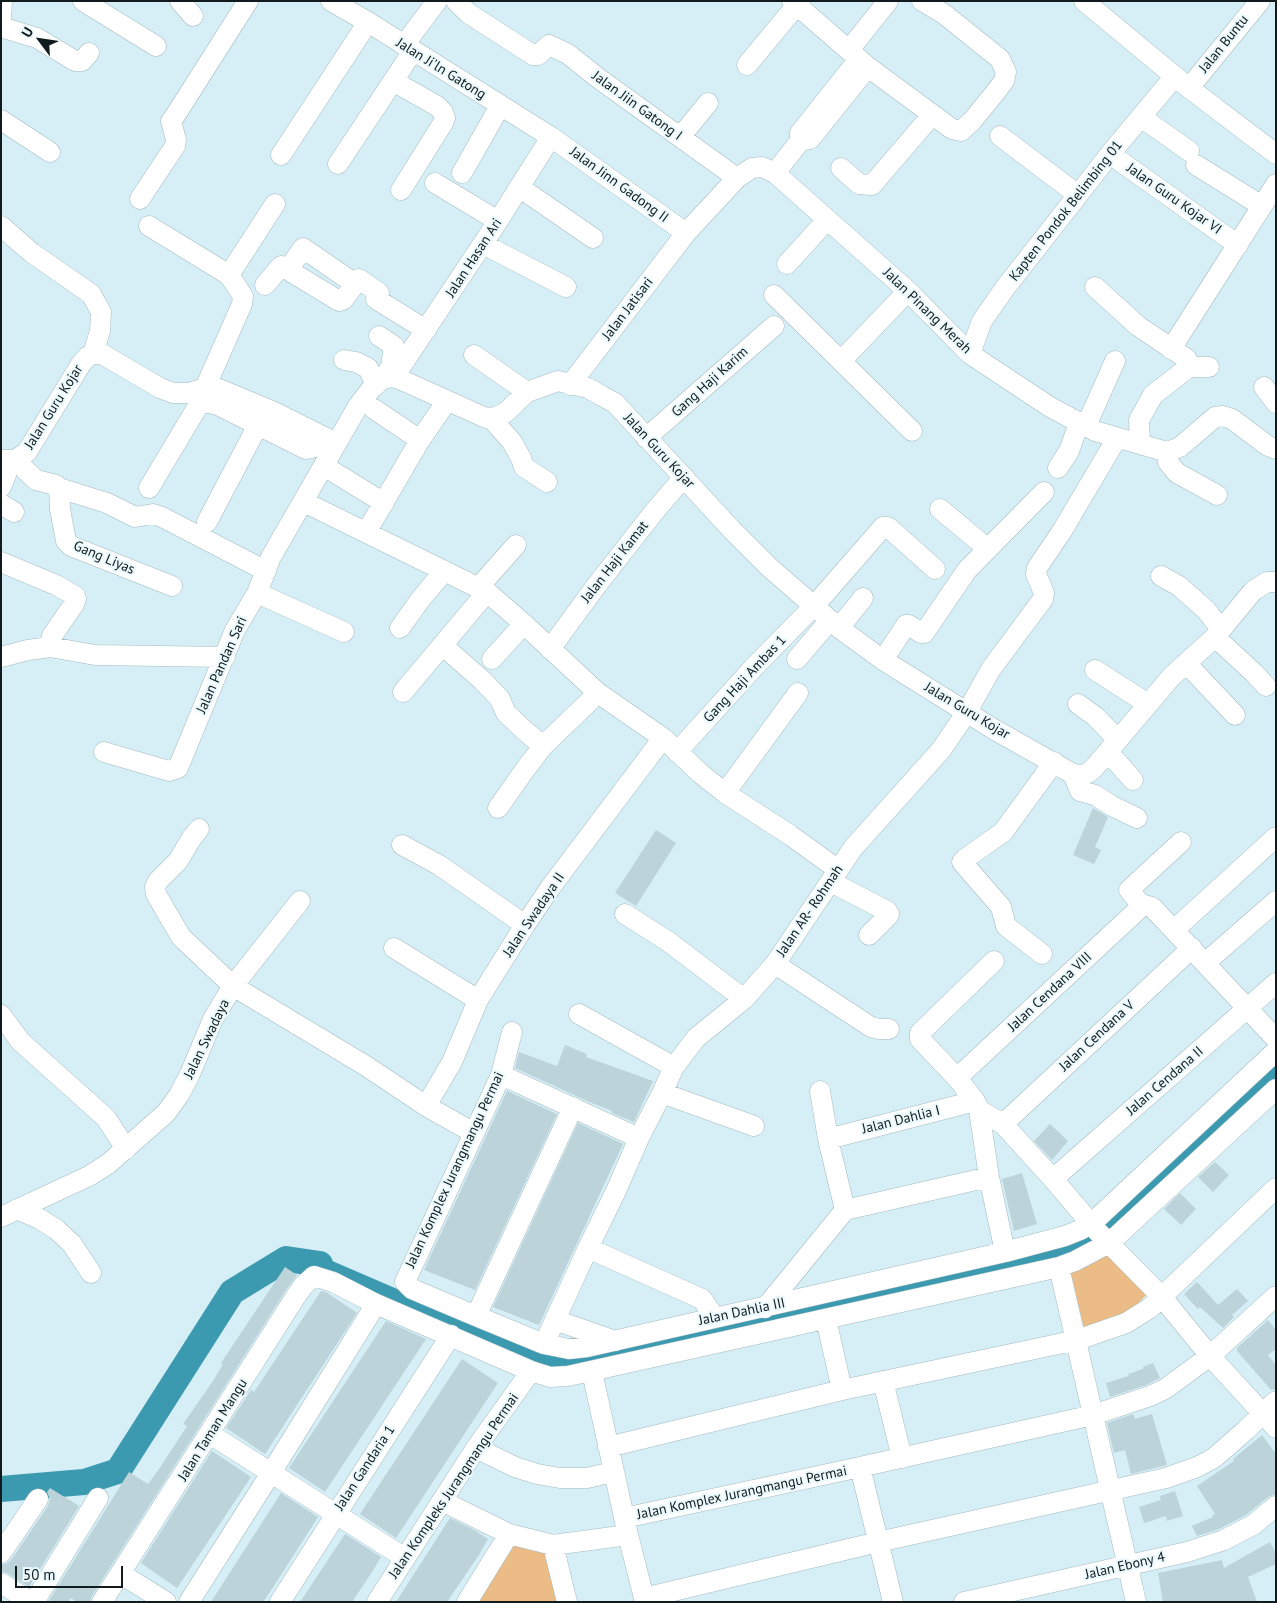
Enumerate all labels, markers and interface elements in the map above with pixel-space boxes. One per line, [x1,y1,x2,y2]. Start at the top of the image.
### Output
street label: Jalan Buntu [1196,12,1252,76]
north arrow [15,15,65,65]
text: U [17,24,37,41]
street label: Jalan Ji'ln Gatong [393,35,489,103]
street label: Jalan Jiin Gatong I [589,68,685,144]
street label: Kapten Pondok Belimbing 01 [1006,137,1126,285]
street label: Jalan Jinn Gadong II [566,144,672,226]
street label: Jalan Guru Kojar VI [1123,160,1225,238]
street label: Jalan Hasan Ari [442,215,506,301]
street label: Jalan Pinang Merah [879,265,975,357]
street label: Jalan Jatisari [599,274,657,344]
street label: Gang Haji Karim [668,343,752,421]
street label: Jalan Guru Kojar [21,362,87,452]
street label: Jalan Guru Kojar [620,410,698,492]
street label: Jalan Haji Kamat [578,518,652,606]
street label: Gang Liyas [71,538,137,578]
street label: Jalan Pandan Sari [193,614,251,716]
street label: Gang Haji Ambas 1 [700,632,790,726]
street label: Jalan Guru Kojar [921,679,1013,743]
street label: Jalan AR- Rohmah [773,862,847,960]
street label: Jalan Swadaya II [500,870,568,960]
street label: Jalan Cendana VIII [1005,949,1095,1035]
street label: Jalan Swadaya [181,997,233,1081]
street label: Jalan Cendana V [1056,997,1138,1075]
street label: Jalan Cendana II [1123,1043,1207,1119]
street label: Jalan Komplex Jurangmangu Permai [402,1069,508,1271]
street label: Jalan Dahlia I [860,1102,942,1138]
street label: Jalan Dahlia III [697,1295,787,1329]
street label: Jalan Taman Mangu [175,1376,251,1484]
street label: Jalan Kompleks Jurangmangu Permai [386,1390,522,1582]
street label: Jalan Gandaria 1 [331,1422,399,1514]
street label: Jalan Komplex Jurangmangu Permai [636,1463,848,1523]
street label: Jalan Ebony 4 [1083,1549,1167,1583]
scale bar [18,1556,125,1588]
text: 50 m [23,1565,56,1584]

